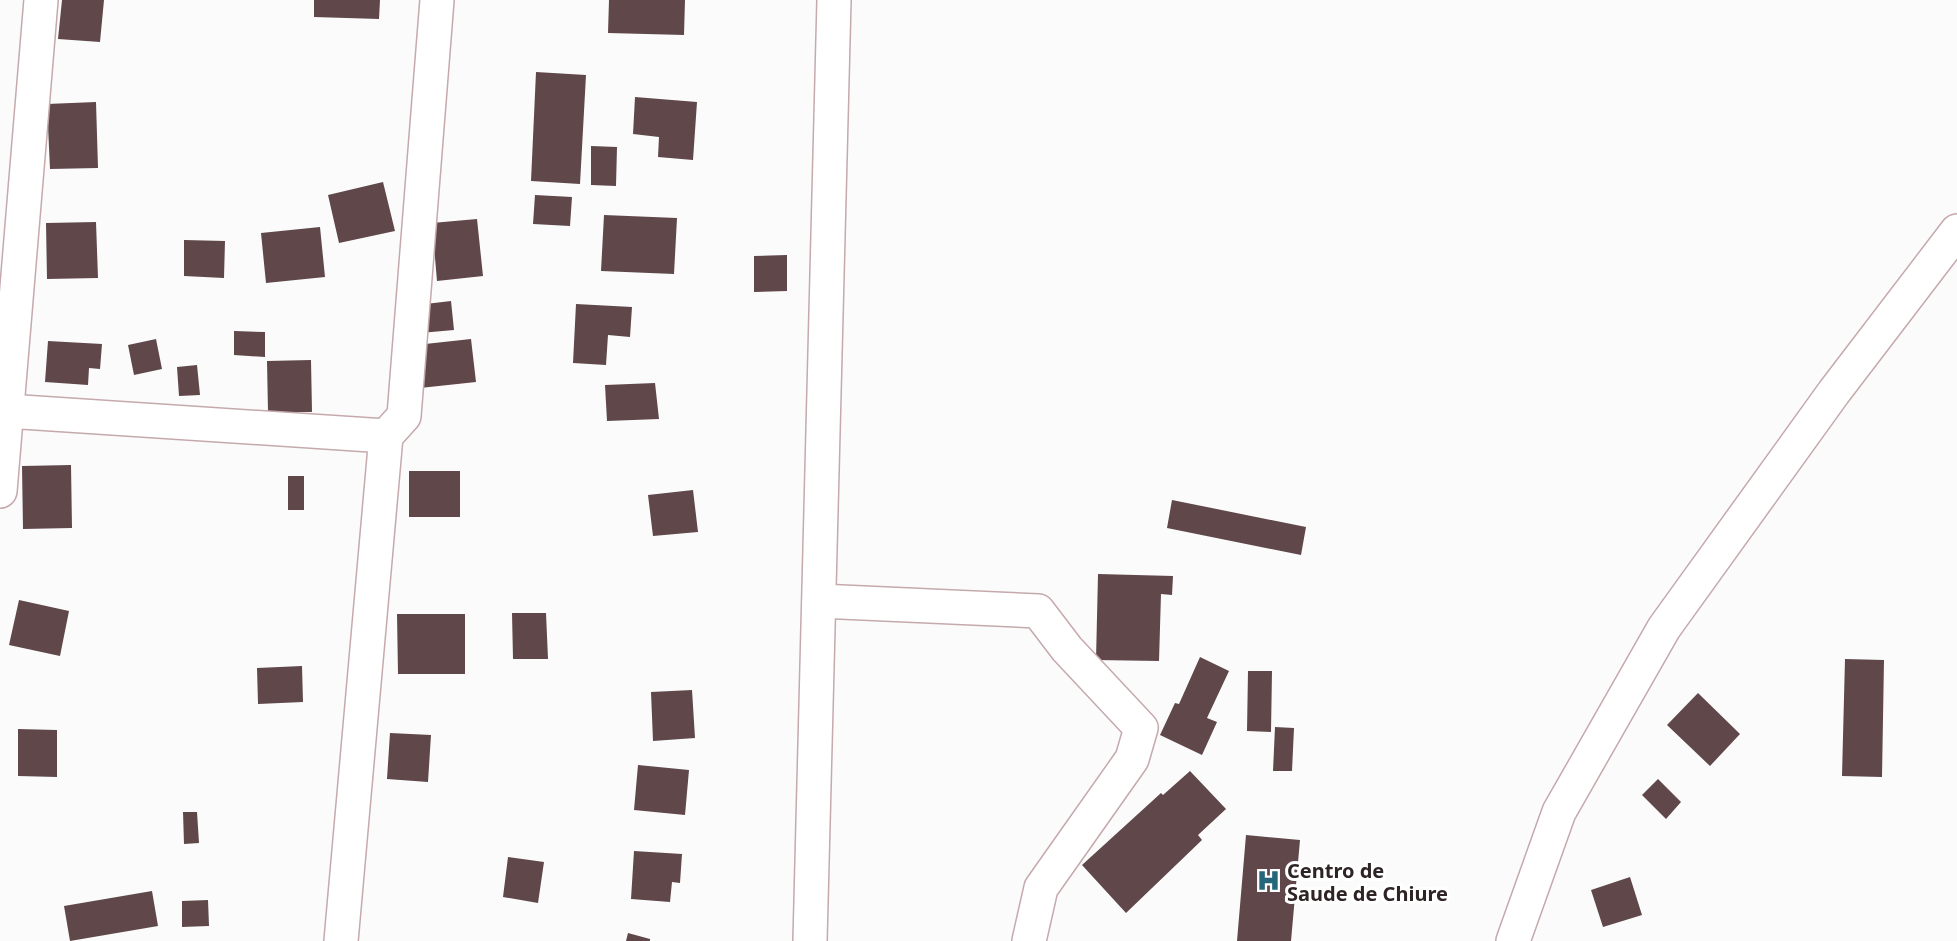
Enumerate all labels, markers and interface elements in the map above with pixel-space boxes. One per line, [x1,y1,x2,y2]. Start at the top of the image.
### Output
place label: Centro de Saude de Chiure [1287,857,1448,907]
hospital icon: Centro de Saude de Chiure [1256,868,1282,894]

